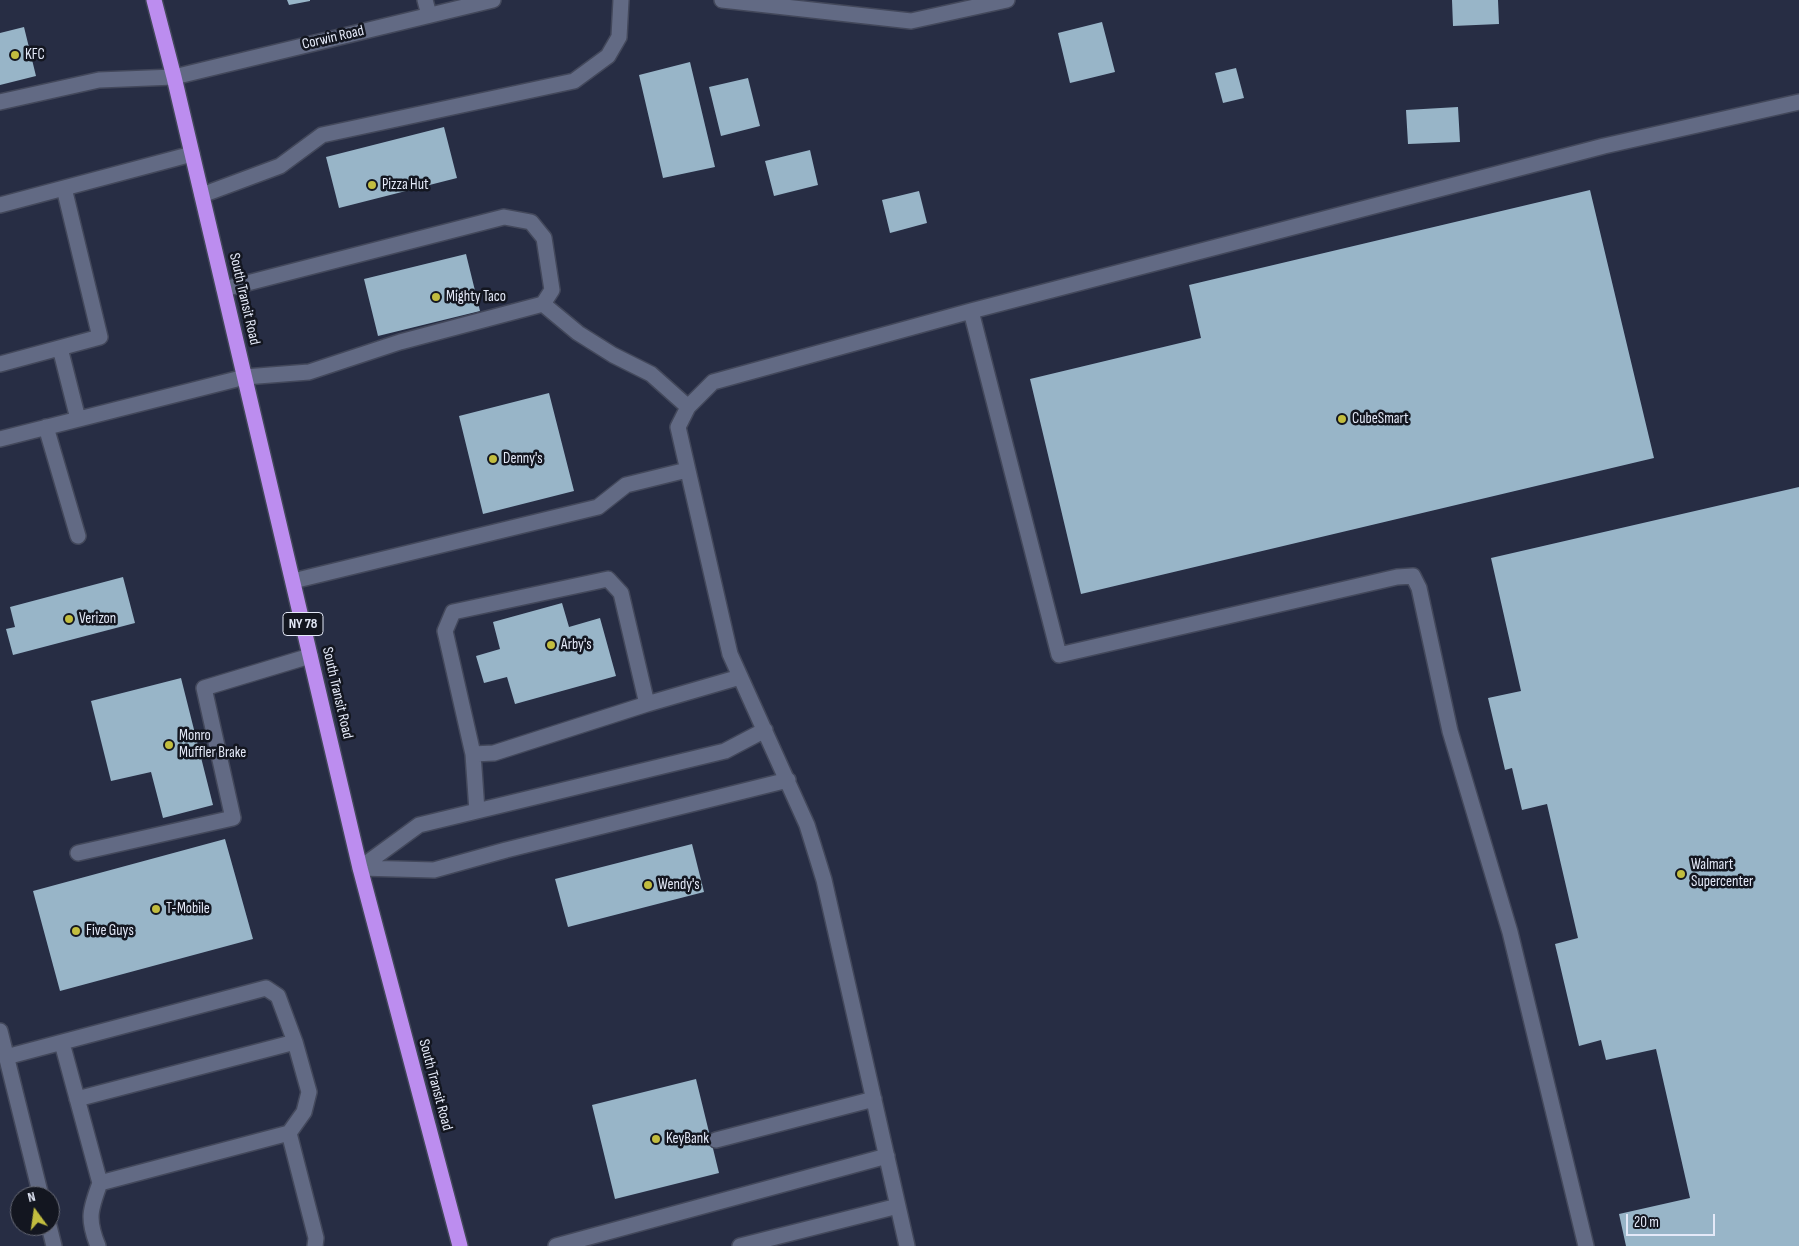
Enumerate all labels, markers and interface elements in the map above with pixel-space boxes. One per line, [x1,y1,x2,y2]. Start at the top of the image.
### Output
street label: Corwin Road [300,22,366,54]
place label: KFC [25,46,45,64]
marker: KFC [9,49,21,61]
place label: Pizza Hut [382,176,429,194]
marker: Pizza Hut [366,179,378,191]
street label: South Transit Road [225,251,263,347]
place label: Mighty Taco [446,288,506,306]
marker: Mighty Taco [430,291,442,303]
place label: CubeSmart [1352,410,1409,428]
marker: CubeSmart [1336,413,1348,425]
place label: Denny's [503,450,543,468]
marker: Denny's [487,453,499,465]
place label: Verizon [79,610,116,628]
road number: NY 78 [283,612,323,636]
marker: Verizon [63,613,75,625]
place label: Arby's [561,636,592,654]
marker: Arby's [545,639,557,651]
street label: South Transit Road [318,645,356,741]
place label: Monro Muffler Brake [179,727,246,762]
marker: Monro Muffler Brake [163,739,175,751]
place label: Walmart Supercenter [1691,856,1753,891]
marker: Walmart Supercenter [1675,868,1687,880]
place label: Wendy's [658,876,700,894]
marker: Wendy's [642,879,654,891]
place label: T-Mobile [166,900,210,918]
marker: T-Mobile [150,903,162,915]
place label: Five Guys [86,922,134,940]
marker: Five Guys [70,925,82,937]
street label: South Transit Road [414,1037,456,1133]
place label: KeyBank [666,1130,709,1148]
marker: KeyBank [650,1133,662,1145]
north arrow [10,1186,60,1236]
text: N [26,1188,37,1206]
scale bar [1629,1204,1718,1236]
text: 20 m [1634,1213,1659,1232]

